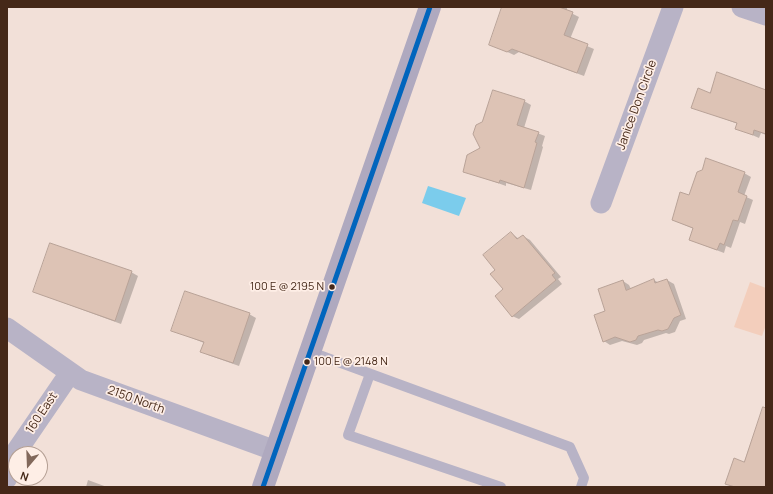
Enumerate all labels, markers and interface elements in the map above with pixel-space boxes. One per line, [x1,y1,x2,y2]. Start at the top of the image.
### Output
street label: Janice Don Circle [614,58,660,152]
place label: 100 E @ 2195 N [250,280,324,294]
marker: 100 E @ 2195 N [327,282,337,292]
place label: 100 E @ 2148 N [314,355,388,369]
marker: 100 E @ 2148 N [302,357,312,367]
street label: 2150 North [105,383,167,417]
street label: 160 East [23,390,61,436]
north arrow [8,446,48,486]
text: N [18,468,30,485]

